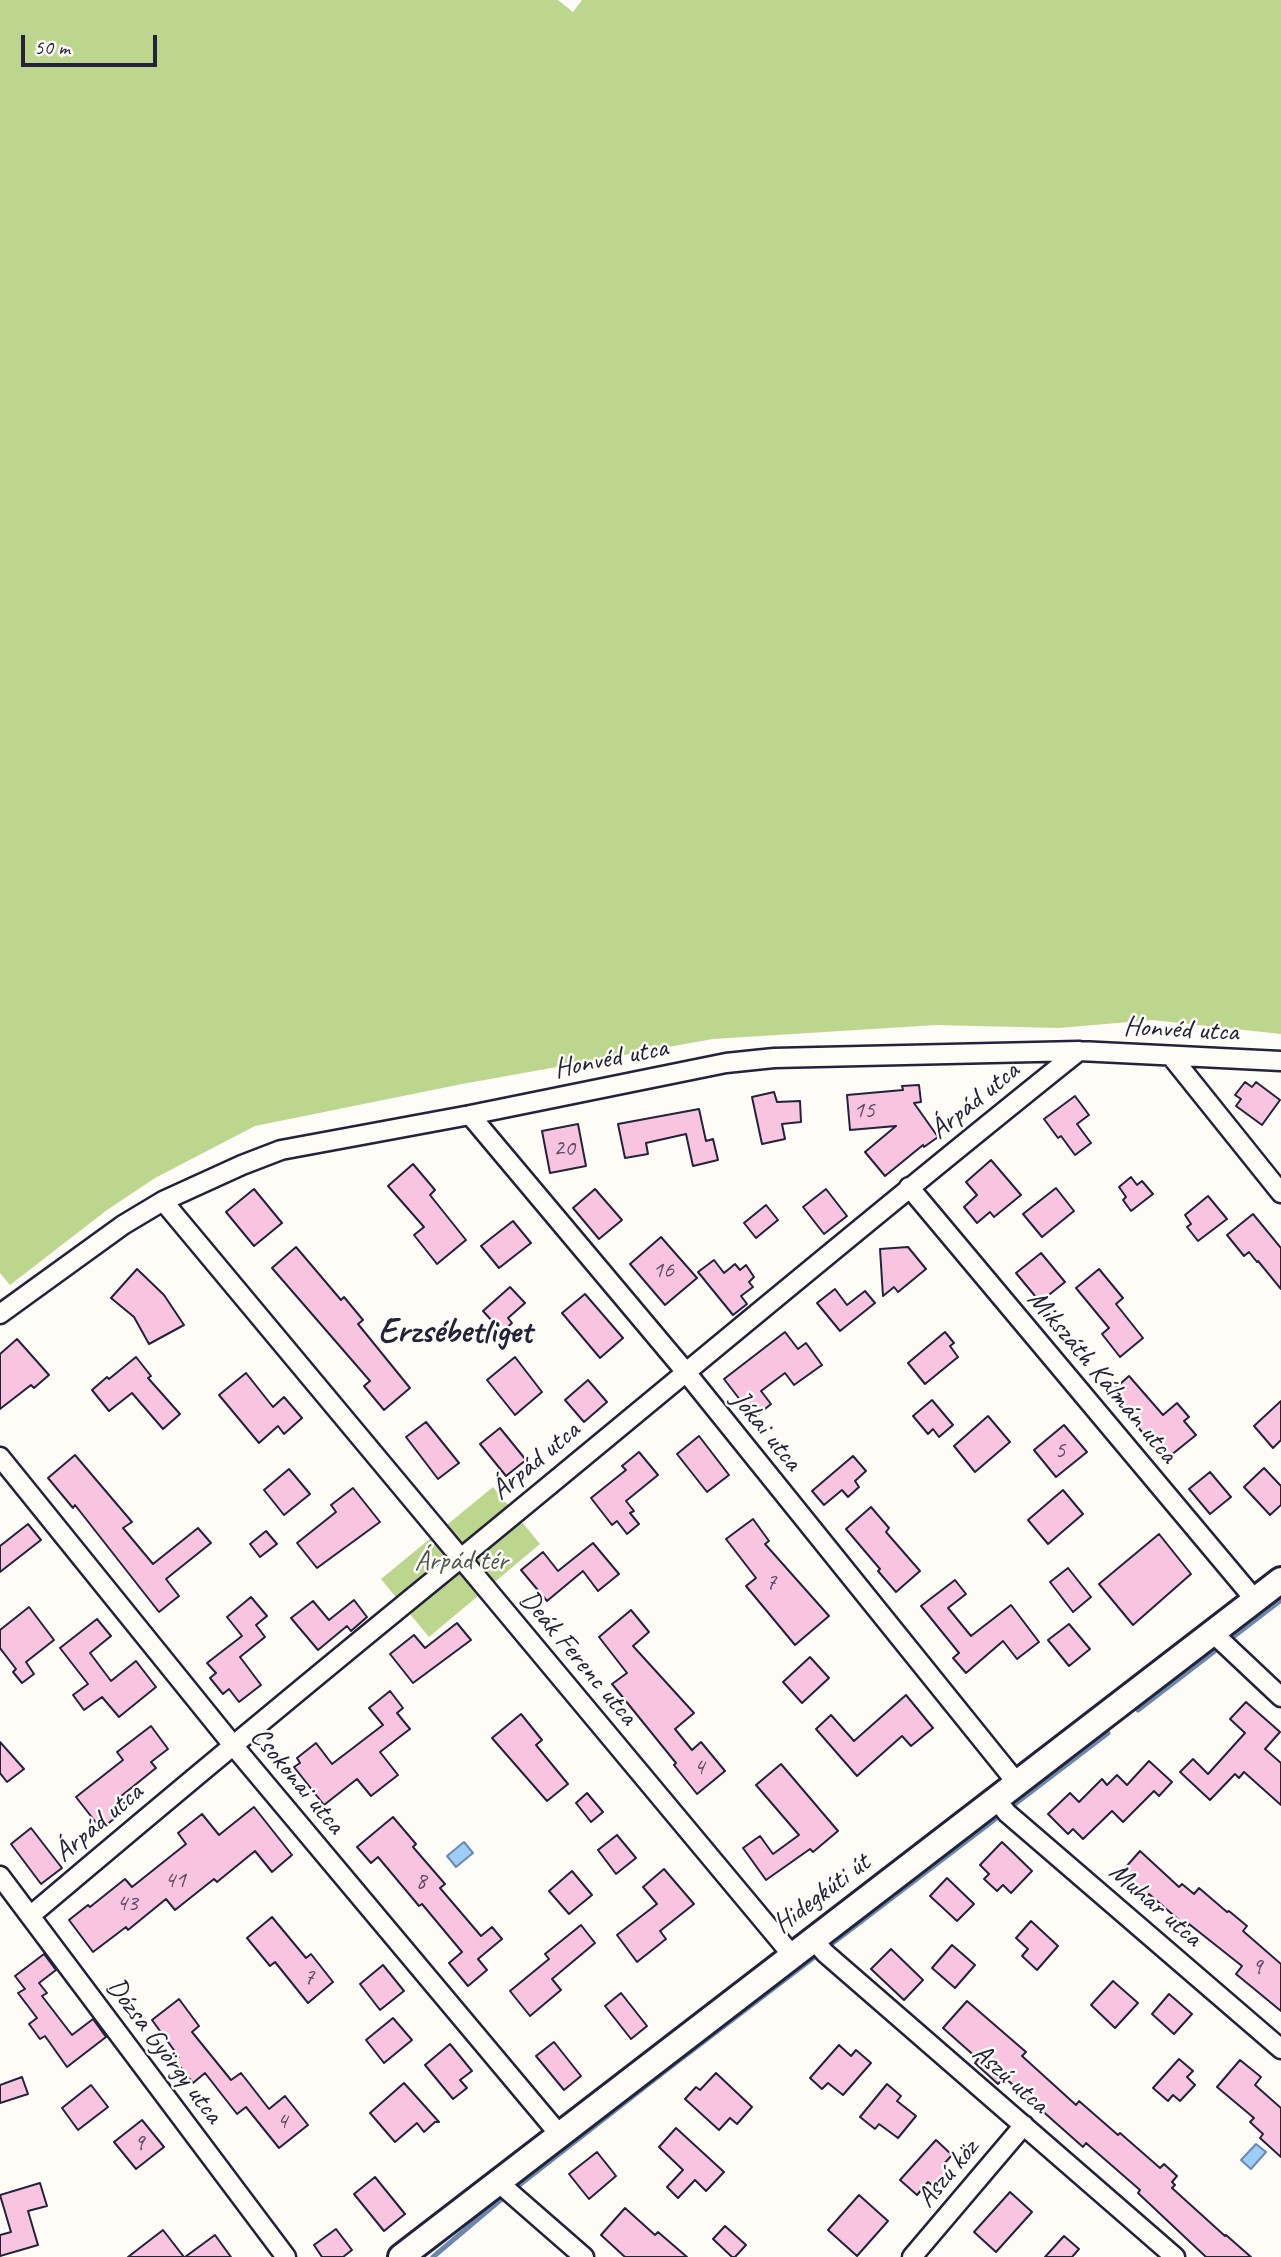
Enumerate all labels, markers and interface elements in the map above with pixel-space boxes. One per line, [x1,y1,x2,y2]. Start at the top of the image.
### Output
scale bar [24,21,161,65]
text: 50 m [34,34,70,60]
street label: Honvéd utca [1123,1010,1239,1050]
street label: Honvéd utca [551,1032,671,1086]
street label: Árpád utca [923,1055,1027,1147]
house number: 15 [853,1097,875,1125]
house number: 20 [553,1135,575,1163]
house number: 16 [652,1257,674,1285]
street label: Mikszáth Kálmán utca [1020,1284,1184,1470]
district label: Erzsébetliget [378,1312,532,1354]
street label: Jókai utca [723,1384,809,1478]
street label: Árpád utca [485,1414,587,1508]
house number: 5 [1055,1437,1065,1465]
park label: Árpád tér [414,1545,508,1579]
house number: 7 [766,1569,776,1597]
street label: Deák Ferenc utca [512,1584,644,1732]
street label: Csokonai utca [243,1721,351,1841]
house number: 4 [694,1754,704,1782]
street label: Árpád utca [48,1776,150,1870]
street label: Hidegkúti út [767,1847,877,1941]
street label: Muhar utca [1102,1856,1208,1954]
house number: 41 [164,1867,186,1895]
house number: 8 [416,1868,426,1896]
house number: 43 [116,1890,138,1918]
house number: 9 [1252,1954,1262,1982]
house number: 7 [304,1964,314,1992]
street label: Dózsa György utca [98,1972,230,2130]
street label: Aszú utca [965,2037,1055,2121]
house number: 4 [277,2108,287,2136]
house number: 9 [134,2130,144,2158]
street label: Aszú köz [910,2133,986,2215]

